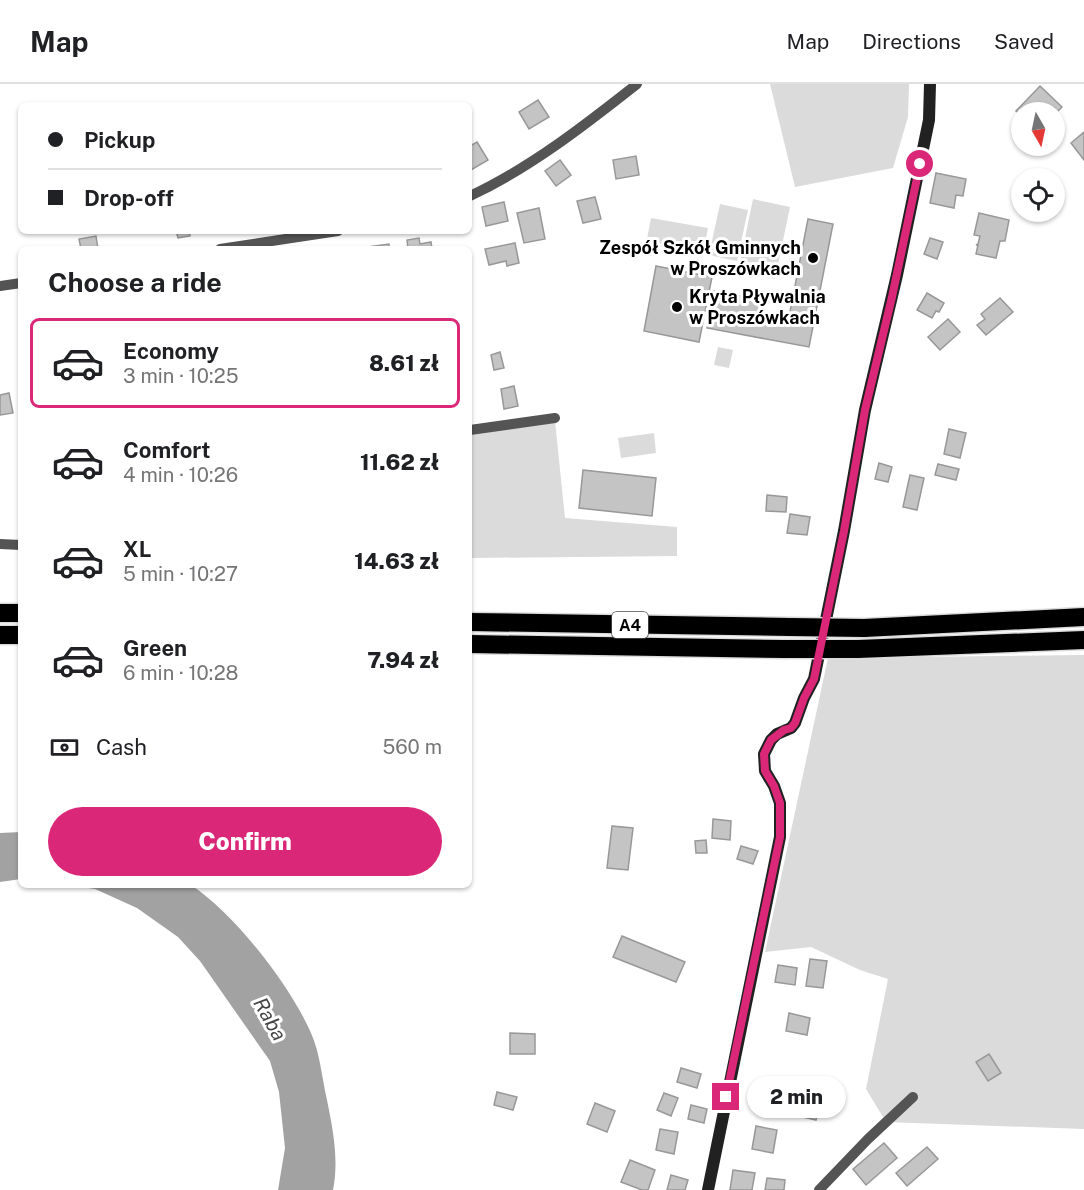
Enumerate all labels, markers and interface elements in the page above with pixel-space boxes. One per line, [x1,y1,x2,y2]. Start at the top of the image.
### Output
text: Map [30,25,89,58]
text: Map [787,29,829,54]
text: Directions [862,29,961,54]
text: Saved [994,29,1054,54]
north arrow [1011,102,1065,156]
map controls [1011,102,1065,222]
text: Pickup [84,127,155,153]
route start [906,150,933,177]
button: locate [1011,168,1065,222]
text: Drop-off [84,185,174,211]
place label: Zespół Szkół Gminnych w Proszówkach [599,237,801,279]
marker: Zespół Szkół Gminnych w Proszówkach [806,251,820,265]
text: Choose a ride [48,266,222,298]
place label: Kryta Pływalnia w Proszówkach [689,286,826,328]
marker: Kryta Pływalnia w Proszówkach [670,300,684,314]
icon: car [51,336,105,390]
text: Economy [123,338,219,364]
text: 8.61 zł [369,350,439,376]
text: 3 min · 10:25 [123,364,239,388]
icon: car [51,435,105,489]
text: Comfort [123,437,210,463]
text: 11.62 zł [360,449,439,475]
text: 4 min · 10:26 [123,463,238,487]
icon: car [51,534,105,588]
text: XL [123,536,151,562]
text: 14.63 zł [354,548,439,574]
text: 5 min · 10:27 [123,562,238,586]
road number: A4 [612,612,648,638]
icon: car [51,633,105,687]
text: Green [123,635,187,661]
text: 7.94 zł [367,647,439,673]
text: 6 min · 10:28 [123,661,239,685]
icon: cash [48,731,81,764]
text: Cash [96,734,147,760]
text: 560 m [382,735,442,759]
button: Confirm [48,807,442,876]
water label: Raba [248,993,292,1045]
callout: 2 min [747,1076,846,1118]
route end [712,1083,739,1110]
text: 2 min [770,1085,823,1109]

